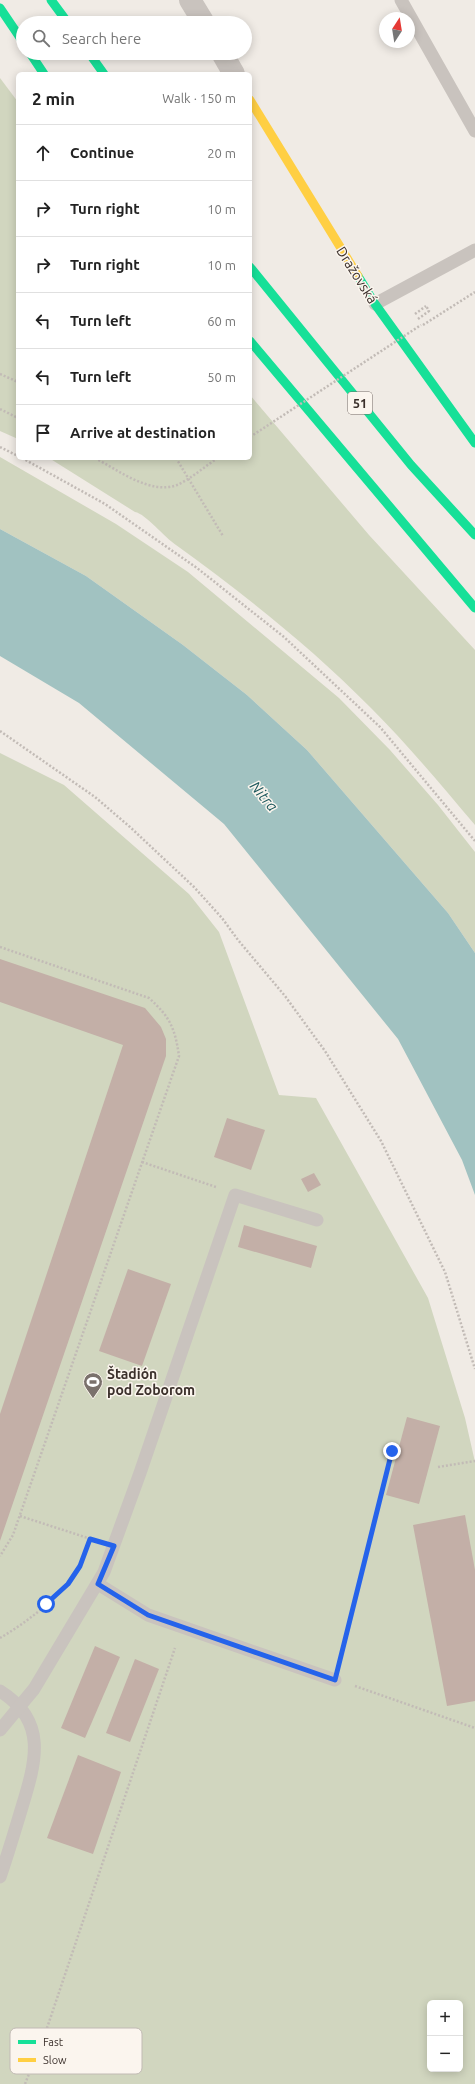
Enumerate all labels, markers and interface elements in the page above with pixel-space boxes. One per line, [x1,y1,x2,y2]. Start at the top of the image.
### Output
north arrow [379,12,415,48]
search box [16,16,252,60]
icon: search [30,27,52,49]
text: Search here [62,30,141,47]
text: 2 min [32,89,75,108]
text: Walk · 150 m [162,91,236,105]
icon: ahead [32,142,54,164]
text: Continue [70,144,134,161]
text: 20 m [207,146,236,160]
icon: right [32,198,54,220]
text: Turn right [70,200,140,217]
text: 10 m [207,202,236,216]
street label: Dražovská [333,244,381,306]
icon: right [32,254,54,276]
text: Turn right [70,256,140,273]
text: 10 m [207,258,236,272]
icon: left [32,310,54,332]
text: Turn left [70,312,131,329]
text: 60 m [207,314,236,328]
icon: left [32,366,54,388]
text: Turn left [70,368,131,385]
text: 50 m [207,370,236,384]
road number: 51 [348,392,372,414]
icon: arrive [32,422,54,444]
text: Arrive at destination [70,424,216,441]
water label: Nitra [247,778,281,814]
place label: Štadión pod Zoborom [107,1365,195,1398]
sports icon: Štadión pod Zoborom [82,1371,104,1399]
route end [383,1442,401,1460]
route start [37,1595,55,1613]
map controls [427,2000,463,2072]
button: + [427,2000,463,2036]
legend [10,2028,142,2074]
text: Fast [43,2036,64,2048]
button: − [427,2036,463,2072]
text: Slow [43,2054,67,2066]

